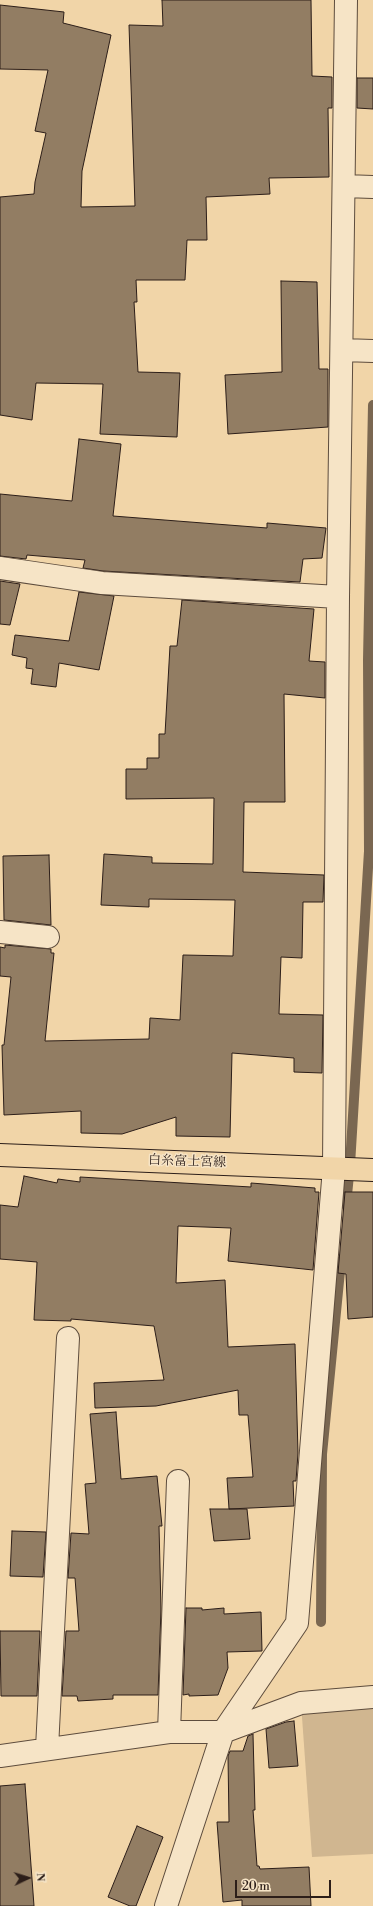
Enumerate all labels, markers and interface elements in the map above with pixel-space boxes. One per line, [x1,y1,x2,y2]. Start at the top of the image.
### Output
street label: 白糸富士宮線 [148,1153,226,1171]
north arrow [8,1858,48,1898]
text: N [33,1872,47,1882]
scale bar [237,1872,333,1898]
text: 20 m [242,1879,270,1894]

